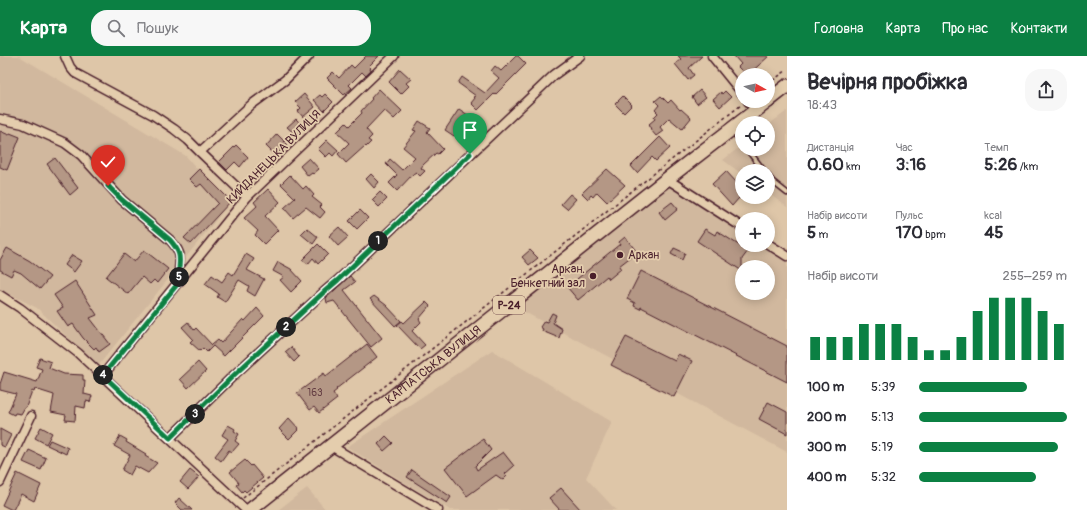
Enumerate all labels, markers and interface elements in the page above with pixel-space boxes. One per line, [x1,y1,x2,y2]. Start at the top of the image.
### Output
search box [91,10,371,46]
text: Карта [20,16,67,40]
icon: search [105,17,127,39]
text: Пошук [137,19,179,38]
text: Головна [814,20,864,37]
text: Карта [886,20,920,37]
text: Про нас [942,20,988,37]
text: Контакти [1010,20,1067,37]
north arrow [735,68,775,108]
map controls [735,68,775,300]
text: Вечірня пробіжка [807,68,967,96]
button: share [1025,69,1067,111]
text: 18:43 [807,97,837,113]
street label: КИЙДАНЕЦЬКА ВУЛИЦЯ [224,107,324,207]
pin [453,113,487,154]
button: locate [735,116,775,156]
icon: arrive [459,119,481,141]
text: Дистанція [807,141,854,154]
text: Час [896,141,913,154]
text: Темп [984,141,1009,154]
pin [91,145,125,186]
icon: check [97,151,119,173]
text: 0.60 [807,154,844,175]
text: 3:16 [896,154,926,175]
text: 5:26 [984,154,1017,175]
text: km [844,160,861,173]
text: /km [1017,160,1038,173]
button: layers [735,164,775,204]
text: Набір висоти [807,209,867,222]
text: Пульс [896,209,923,222]
text: kcal [984,209,1002,222]
button: + [735,212,775,252]
text: 5 [807,222,816,243]
text: 170 [896,222,923,243]
text: 45 [984,222,1003,243]
text: m [816,228,828,241]
text: bpm [923,228,946,241]
pin: 1 [368,231,388,251]
text: 1 [376,234,380,247]
place label: Аркан [628,248,659,263]
marker: Аркан [615,250,625,260]
button: − [735,260,775,300]
place label: Аркан. Бенкетний зал [510,262,585,291]
pin: 5 [169,267,189,287]
text: Набір висоти [807,268,878,284]
text: 255–259 m [1003,268,1067,284]
text: 5 [176,270,182,283]
marker: Аркан. Бенкетний зал [588,271,598,281]
road number: Р-24 [493,296,525,314]
pin: 2 [276,317,296,337]
text: 2 [283,320,289,333]
street label: КАРПАТСЬКА ВУЛИЦЯ [382,322,484,407]
pin: 4 [93,365,113,385]
text: 4 [100,368,106,381]
text: 100 m [807,379,844,395]
text: 5:39 [871,379,895,395]
house number: 163 [307,387,323,399]
pin: 3 [185,404,205,424]
text: 3 [192,407,198,420]
text: 200 m [807,409,846,425]
text: 5:13 [871,409,894,425]
text: 300 m [807,439,846,455]
text: 5:19 [871,439,893,455]
text: 400 m [807,469,847,485]
text: 5:32 [871,469,896,485]

